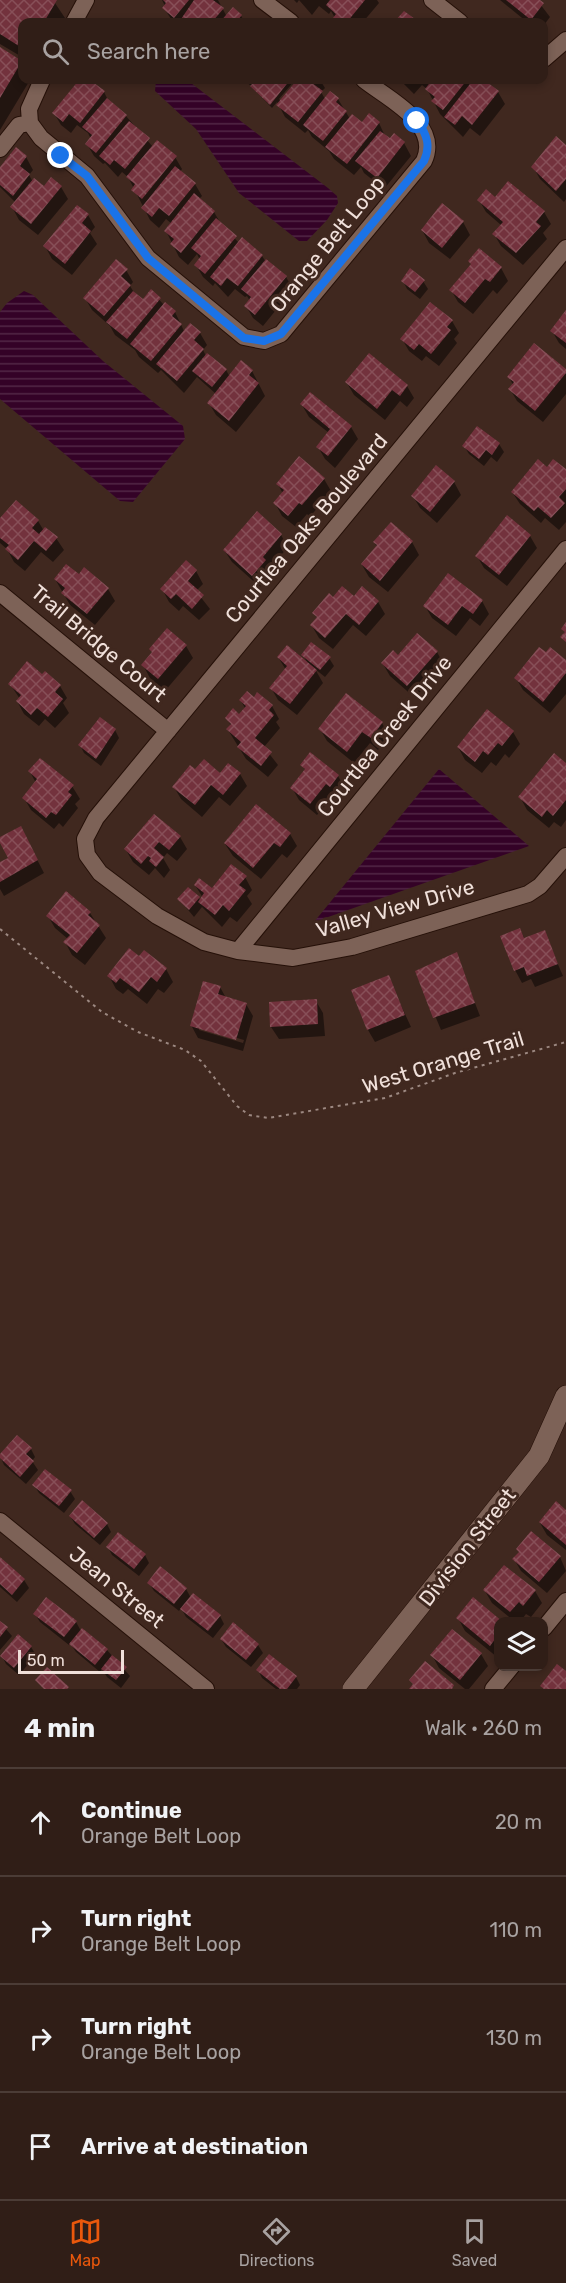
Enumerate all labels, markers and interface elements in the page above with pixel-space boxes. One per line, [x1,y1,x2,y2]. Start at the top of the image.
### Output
search box [18,18,548,84]
icon: search [39,35,72,68]
text: Search here [87,38,210,65]
route start [403,107,429,133]
route end [47,142,73,168]
street label: Orange Belt Loop [264,171,390,317]
street label: Courtlea Oaks Boulevard [220,428,392,628]
street label: Trail Bridge Court [26,579,172,707]
street label: Courtlea Creek Drive [311,650,457,822]
street label: Valley View Drive [313,873,477,943]
street label: West Orange Trail [359,1026,527,1098]
street label: Division Street [413,1483,521,1611]
street label: Jean Street [64,1541,170,1633]
map controls [494,1617,548,1671]
button: layers [494,1617,548,1671]
scale bar [18,1647,124,1674]
text: 50 m [27,1651,65,1670]
text: 4 min [24,1713,95,1744]
text: Walk · 260 m [425,1716,542,1740]
text: Continue [81,1797,182,1824]
icon: ahead [24,1806,57,1839]
text: 20 m [495,1810,542,1834]
text: Orange Belt Loop [81,1824,241,1848]
text: Turn right [81,1905,191,1932]
icon: right [24,1914,57,1947]
text: 110 m [490,1918,542,1942]
text: Orange Belt Loop [81,1932,241,1956]
text: Turn right [81,2013,191,2040]
icon: right [24,2022,57,2055]
text: 130 m [486,2026,542,2050]
text: Orange Belt Loop [81,2040,241,2064]
icon: arrive [24,2130,57,2163]
text: Arrive at destination [81,2133,308,2160]
tab: Map [69,2215,102,2270]
tab: Directions [239,2215,315,2270]
tab: Saved [452,2215,497,2270]

